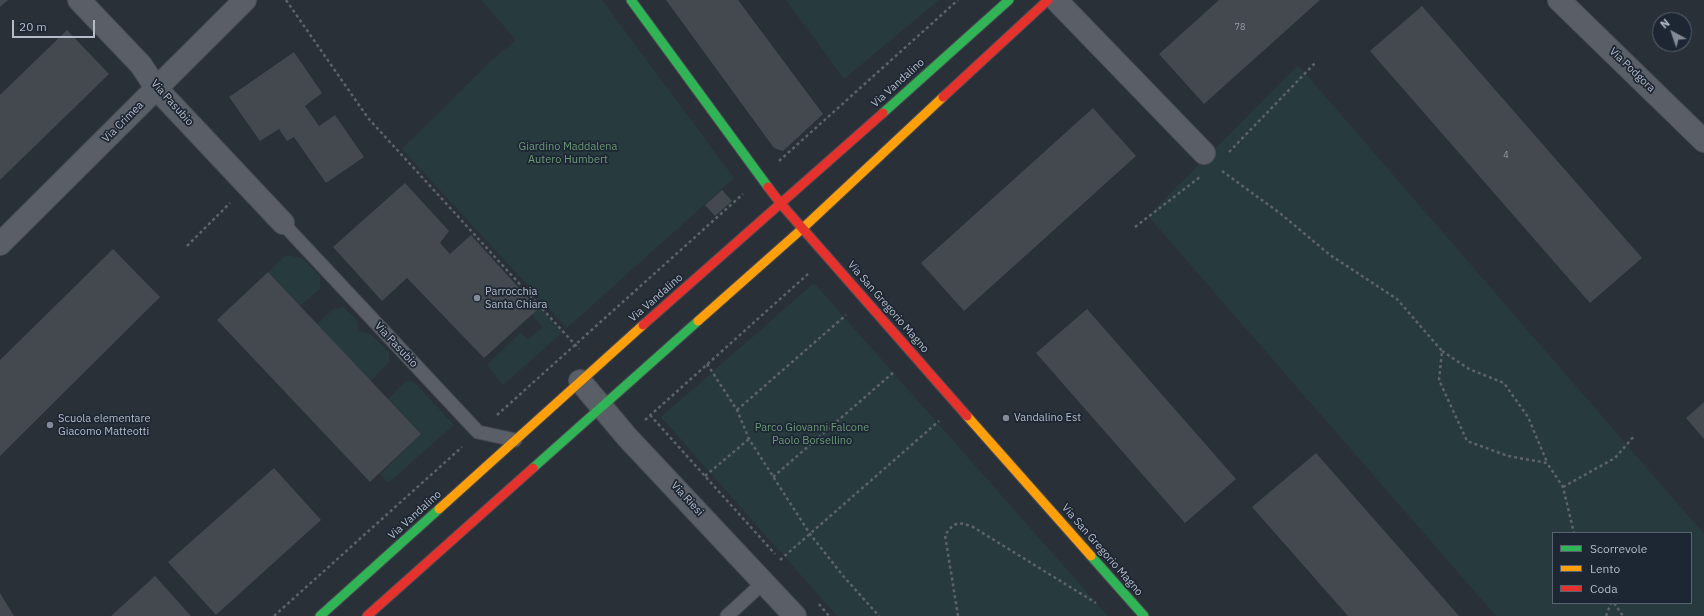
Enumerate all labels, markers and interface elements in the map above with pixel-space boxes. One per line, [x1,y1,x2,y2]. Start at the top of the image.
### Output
scale bar [14,12,97,38]
north arrow [1652,12,1692,52]
text: N [1657,16,1672,31]
text: 20 m [19,19,47,34]
house number: 78 [1235,22,1245,32]
street label: Via Podgora [1606,45,1658,95]
street label: Via Vandalino [869,56,927,110]
street label: Via Pasubio [148,77,196,129]
street label: Via Crimea [100,99,146,145]
park label: Giardino Maddalena Autero Humbert [519,140,617,166]
house number: 4 [1503,150,1509,160]
street label: Via San Gregorio Magno [845,258,931,356]
street label: Via Vandalino [626,271,686,325]
place label: Parrocchia Santa Chiara [485,285,547,311]
marker: Parrocchia Santa Chiara [472,293,482,303]
street label: Via Pasubio [372,320,420,370]
place label: Vandalino Est [1014,411,1081,425]
place label: Scuola elementare Giacomo Matteotti [58,412,151,438]
marker: Vandalino Est [1001,413,1011,423]
marker: Scuola elementare Giacomo Matteotti [45,420,55,430]
park label: Parco Giovanni Falcone Paolo Borsellino [755,421,869,447]
street label: Via Riesi [668,479,706,519]
street label: Via Vandalino [386,488,444,542]
street label: Via San Gregorio Magno [1059,501,1145,599]
legend [1552,532,1692,604]
text: Scorrevole [1590,541,1647,556]
text: Lento [1590,561,1620,576]
text: Coda [1590,581,1618,596]

